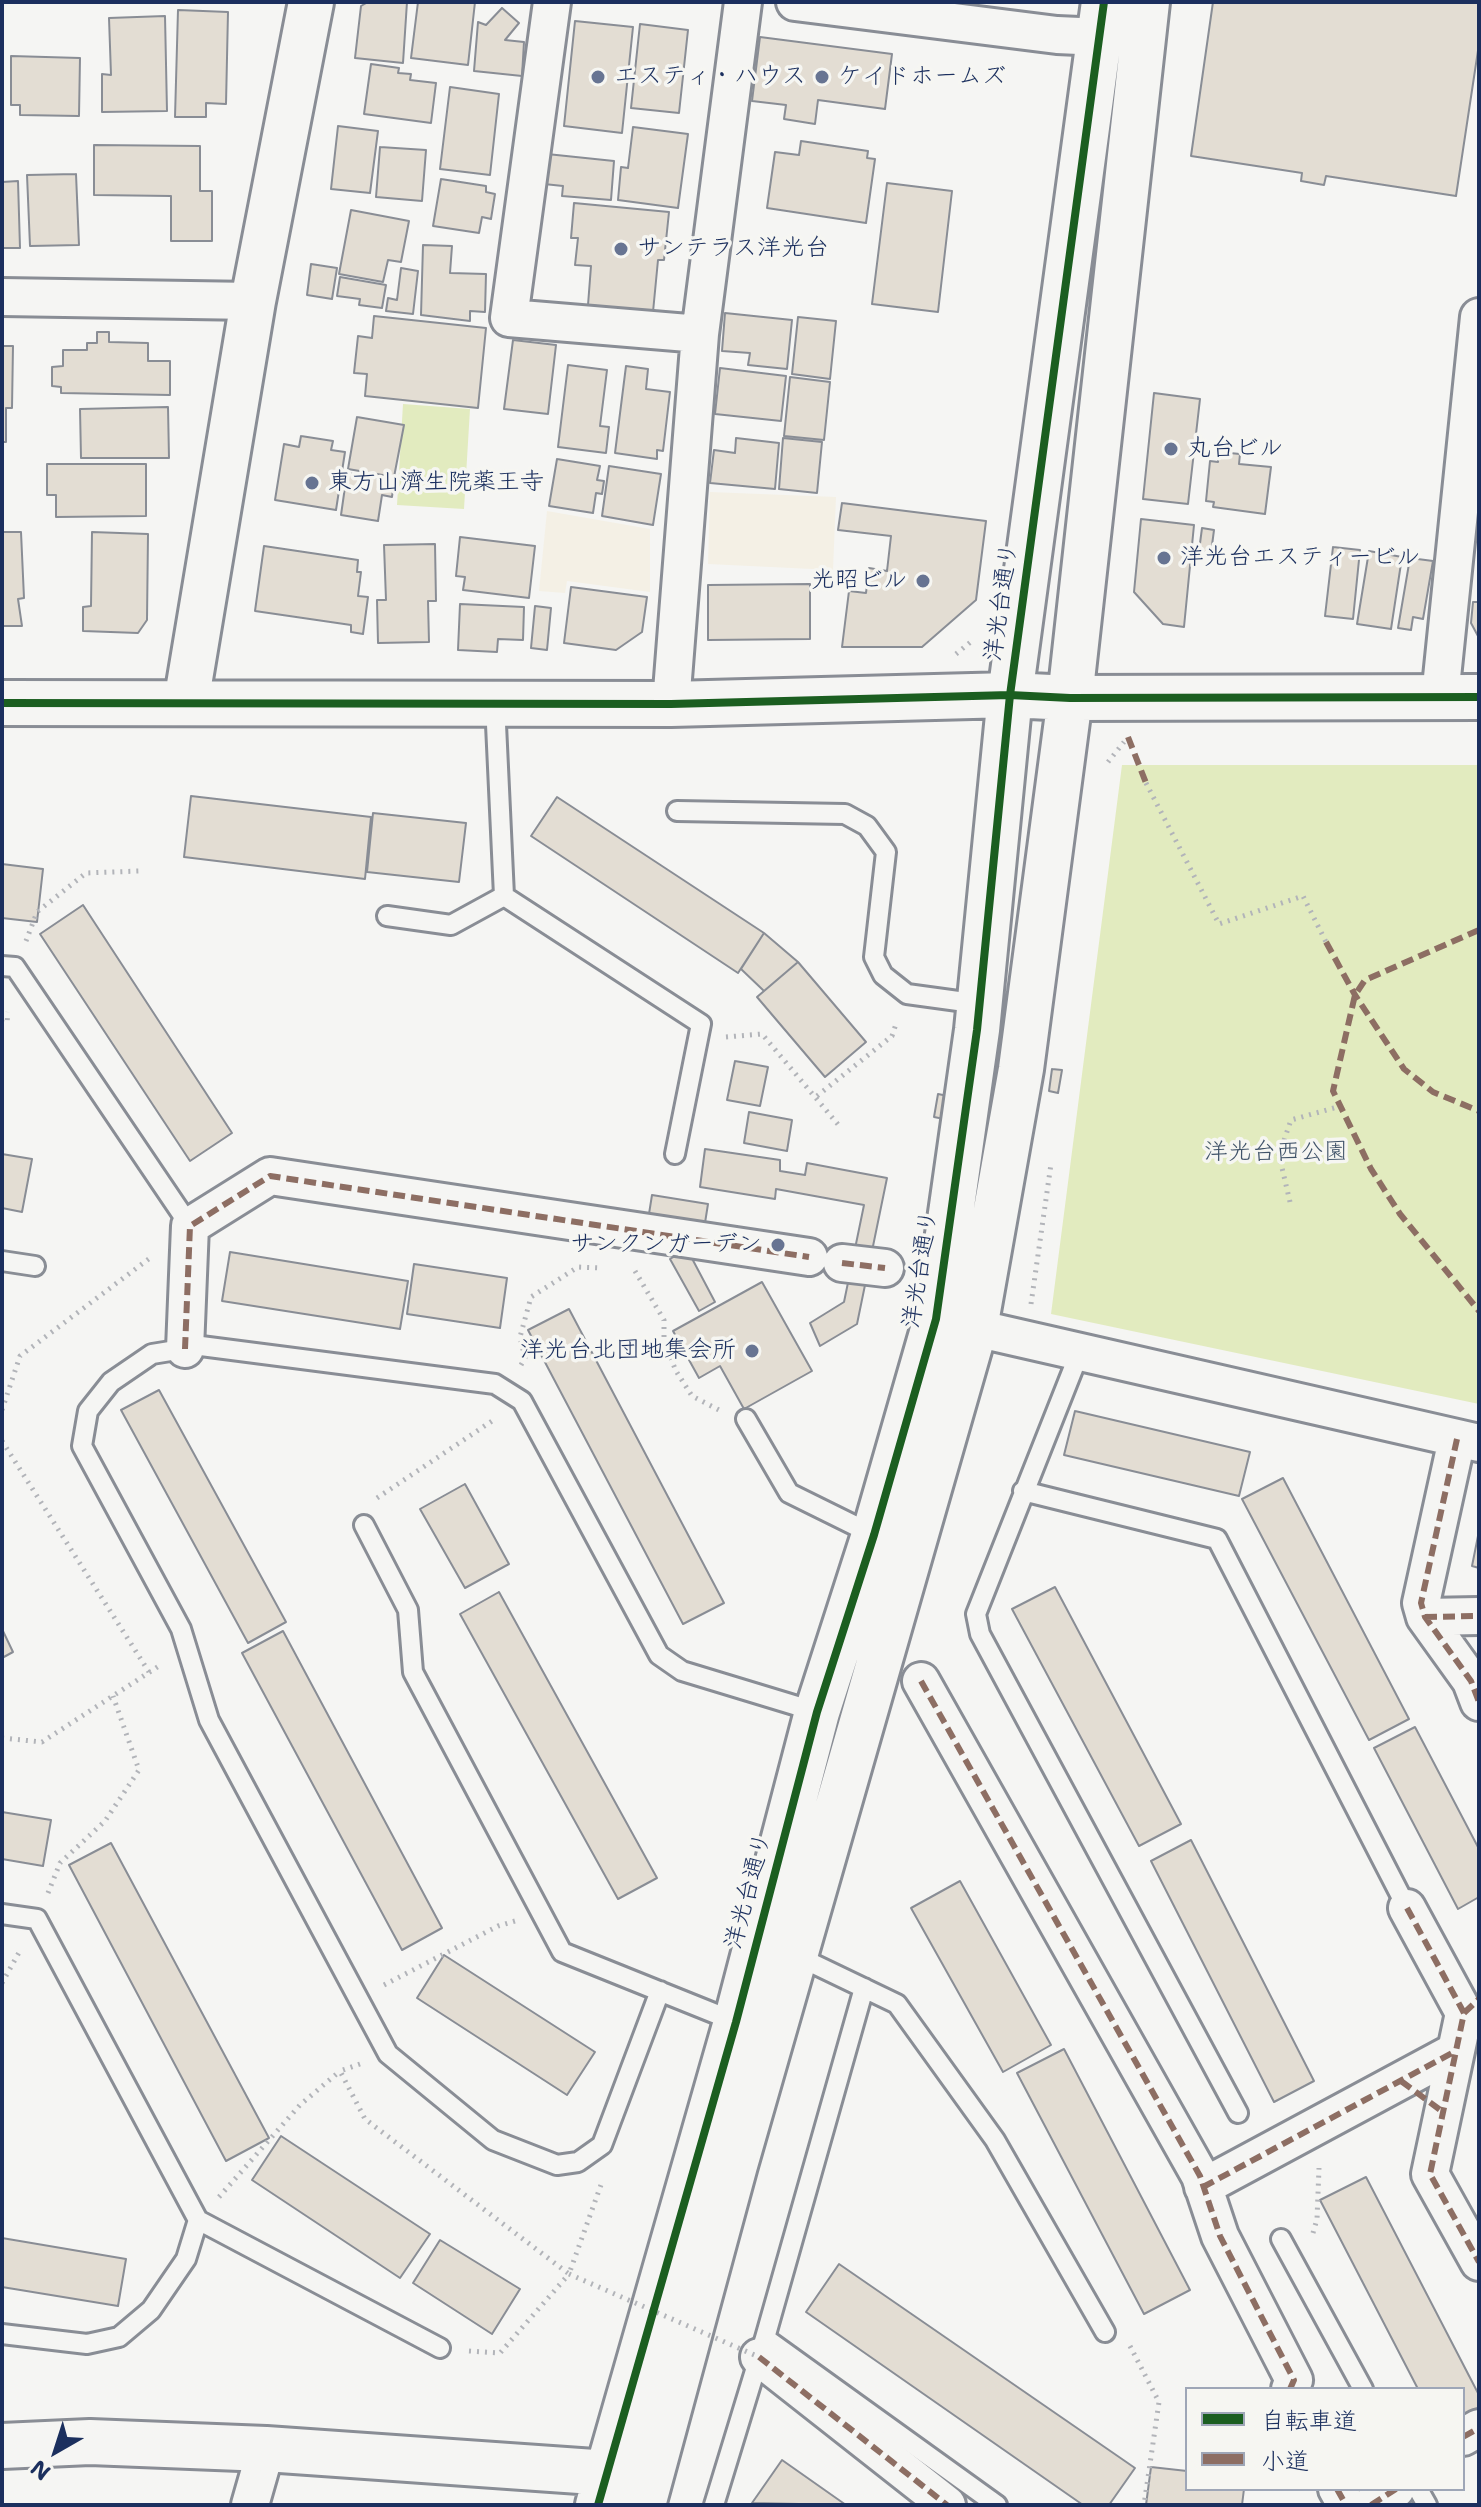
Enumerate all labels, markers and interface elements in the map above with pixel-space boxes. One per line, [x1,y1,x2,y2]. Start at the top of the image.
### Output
place label: エスティ・ハウス [614,63,806,91]
place label: ケイドホームズ [838,63,1006,91]
marker: エスティ・ハウス [589,68,607,86]
marker: ケイドホームズ [813,68,831,86]
place label: サンテラス洋光台 [637,235,829,263]
marker: サンテラス洋光台 [612,240,630,258]
place label: 丸台ビル [1187,435,1283,463]
marker: 丸台ビル [1162,440,1180,458]
place label: 東方山濟生院薬王寺 [328,469,544,497]
marker: 東方山濟生院薬王寺 [303,474,321,492]
street label: 洋光台通り [979,541,1025,663]
place label: 洋光台エスティービル [1180,544,1420,572]
marker: 洋光台エスティービル [1155,549,1173,567]
place label: 光昭ビル [811,567,907,595]
marker: 光昭ビル [914,572,932,590]
park label: 洋光台西公園 [1204,1139,1348,1167]
street label: 洋光台通り [897,1207,945,1331]
place label: サンクンガーデン [570,1231,762,1259]
marker: サンクンガーデン [769,1236,787,1254]
place label: 洋光台北団地集会所 [520,1337,736,1365]
marker: 洋光台北団地集会所 [743,1342,761,1360]
street label: 洋光台通り [720,1829,778,1953]
legend [1185,2387,1465,2491]
text: 自転車道 [1261,2405,1357,2437]
north arrow [16,2411,96,2491]
text: 小道 [1261,2445,1309,2477]
text: N [25,2453,56,2487]

